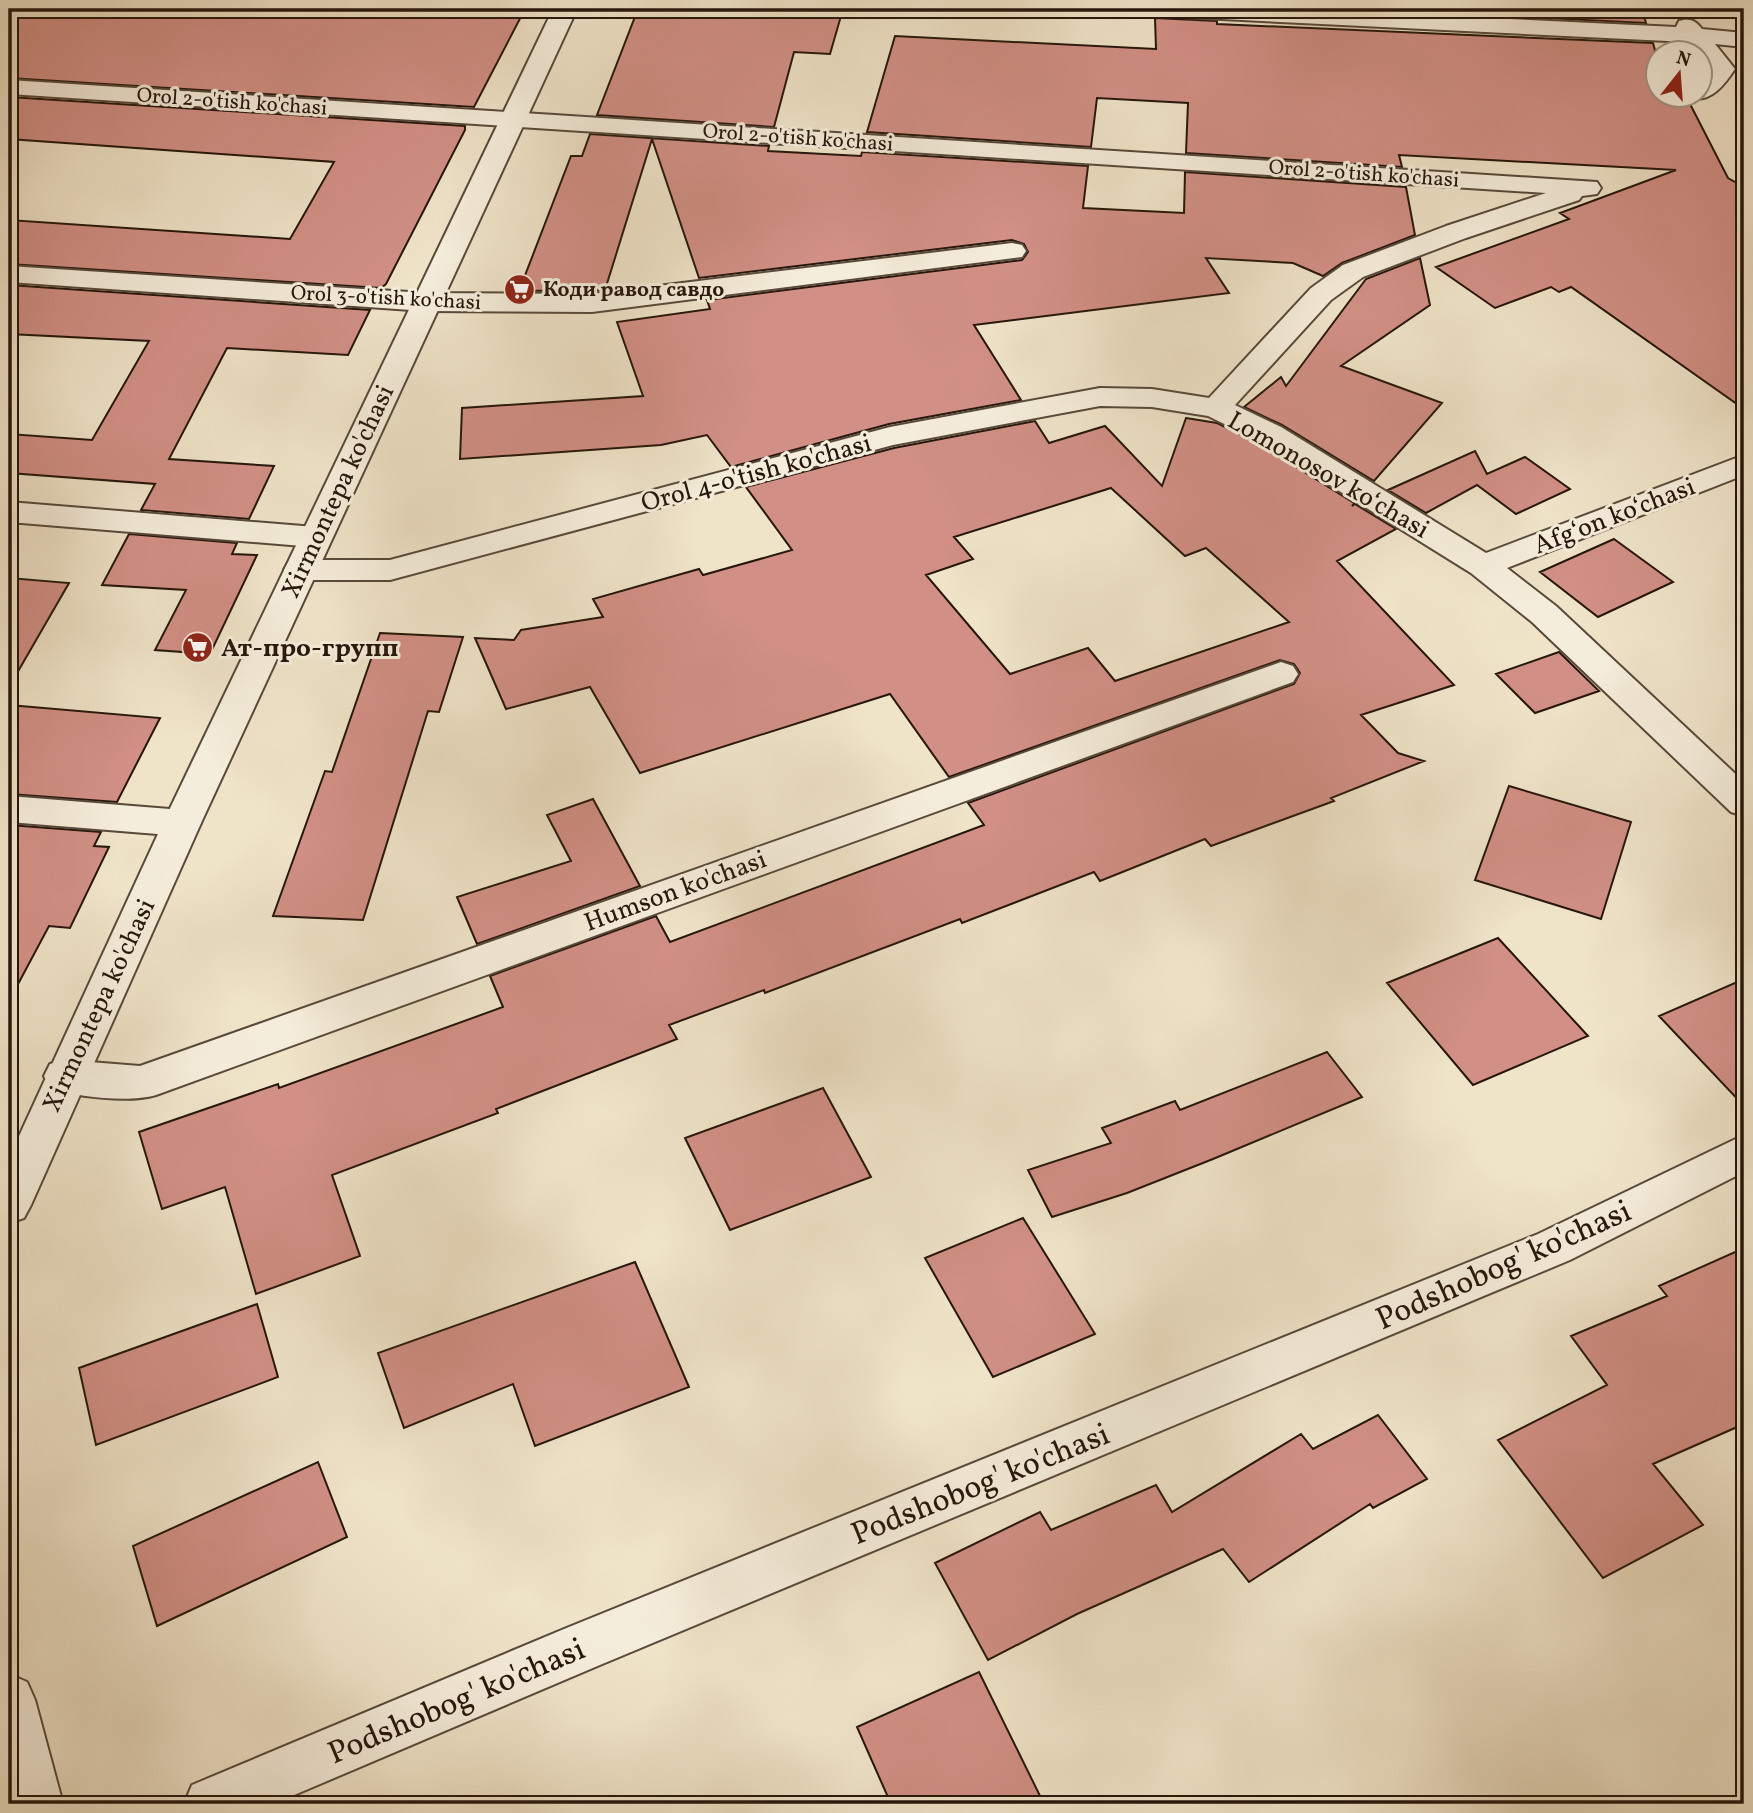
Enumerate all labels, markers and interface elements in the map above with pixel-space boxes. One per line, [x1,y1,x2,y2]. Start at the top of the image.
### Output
north arrow [1644,38,1714,108]
text: N [1673,45,1694,74]
street label: Orol 2-o'tish ko'chasi [136,81,328,124]
street label: Orol 2-o'tish ko'chasi [702,117,894,160]
street label: Orol 2-o'tish ko'chasi [1268,153,1460,196]
supermarket icon: Коди равод савдо [503,272,537,306]
place label: Коди равод савдо [543,276,724,305]
street label: Orol 3-o'tish ko'chasi [290,279,482,318]
street label: Xirmontepa ko'chasi [274,379,404,604]
street label: Lomonosov koʻchasi [1221,403,1435,548]
street label: Orol 4-o'tish ko'chasi [637,426,876,522]
street label: Afgʻon koʻchasi [1529,469,1701,564]
supermarket icon: Ат-про-групп [181,630,215,664]
place label: Ат-про-групп [221,631,398,667]
street label: Humson ko'chasi [579,842,772,942]
street label: Xirmontepa ko'chasi [35,893,165,1118]
street label: Podshobog' ko'chasi [1369,1191,1639,1343]
street label: Podshobog' ko'chasi [845,1414,1117,1558]
street label: Podshobog' ko'chasi [322,1629,593,1777]

